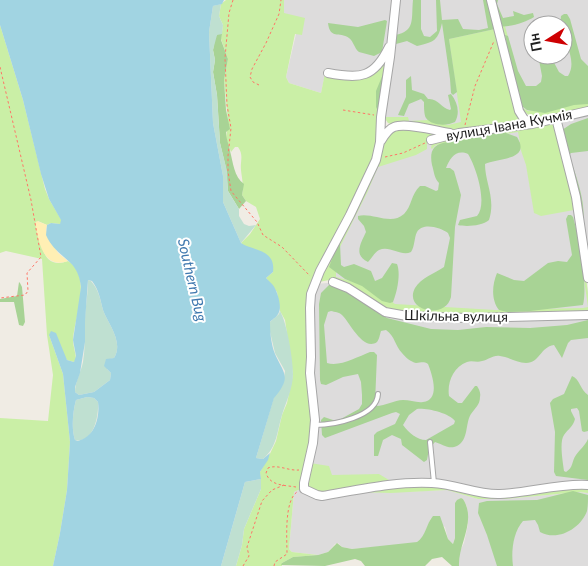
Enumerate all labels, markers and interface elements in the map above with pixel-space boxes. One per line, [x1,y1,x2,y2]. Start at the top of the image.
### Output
north arrow [523,15,573,65]
text: Пн [525,32,545,53]
street label: вулиця Івана Кучмія [444,105,573,144]
water label: Southern Bug [175,237,211,324]
street label: Шкільна вулиця [404,306,508,325]

